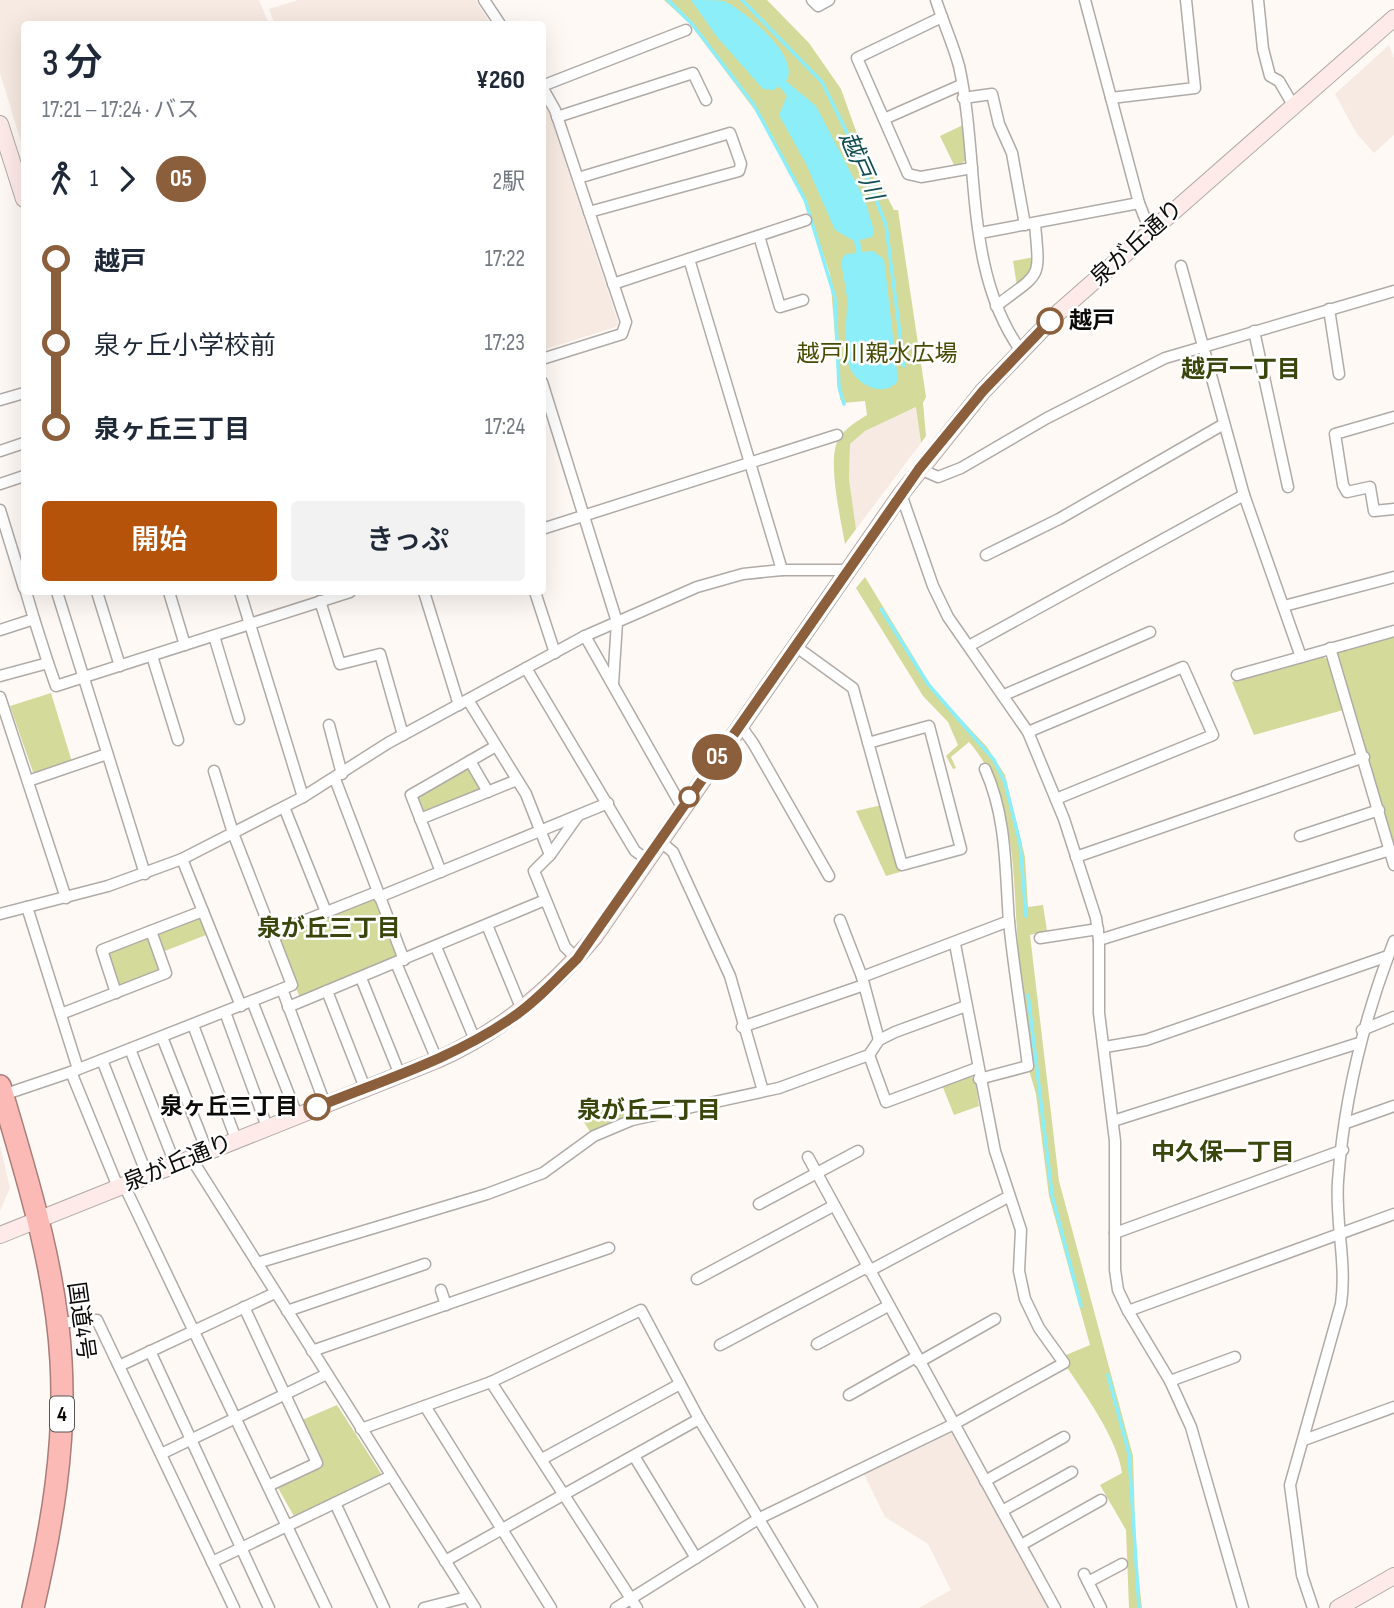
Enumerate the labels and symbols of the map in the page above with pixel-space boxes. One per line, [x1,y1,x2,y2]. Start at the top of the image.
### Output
water label: 越戸川 [833,127,890,208]
street label: 泉が丘通り [1085,194,1189,292]
place label: 越戸 [1069,307,1115,335]
marker: 越戸 [1037,308,1063,334]
park label: 越戸川親水広場 [797,340,958,368]
district label: 越戸一丁目 [1181,355,1301,384]
line badge: 05 [686,734,748,780]
unlabelled marker [679,787,699,807]
district label: 泉が丘三丁目 [257,914,401,943]
place label: 泉ヶ丘三丁目 [160,1093,298,1121]
marker: 泉ヶ丘三丁目 [304,1094,330,1120]
district label: 泉が丘二丁目 [577,1096,721,1125]
street label: 泉が丘通り [119,1128,237,1198]
district label: 中久保一丁目 [1151,1138,1295,1167]
street label: 国道4号 [62,1280,100,1362]
road number: 4 [50,1396,74,1432]

